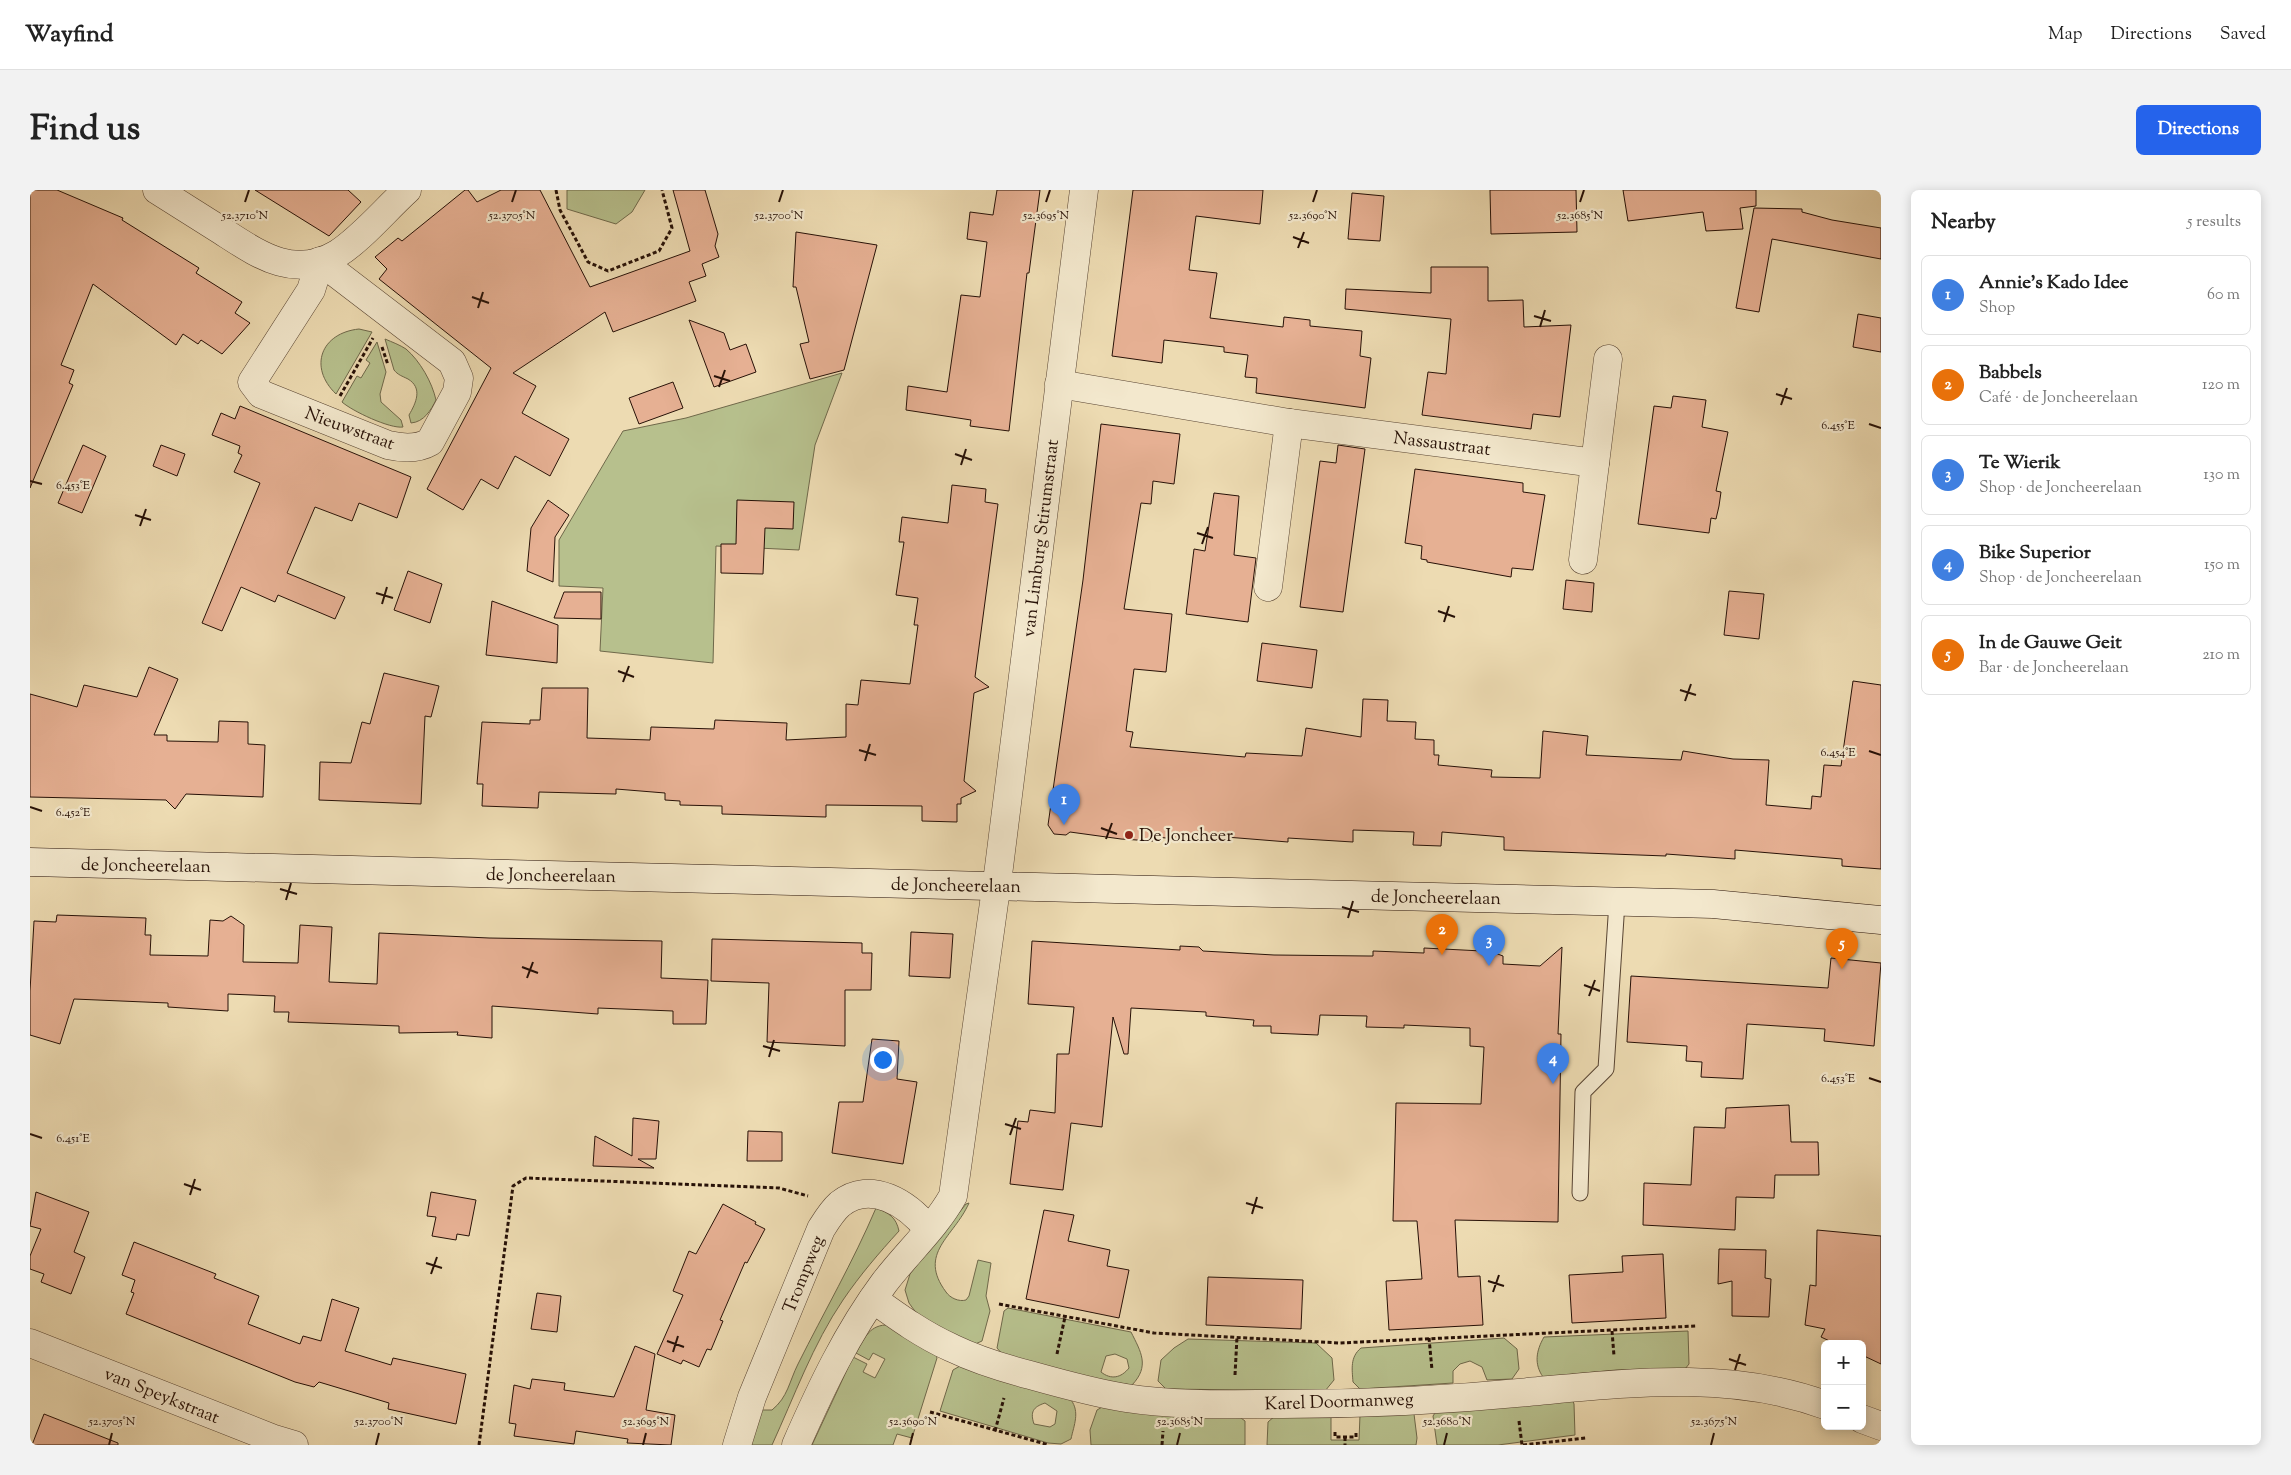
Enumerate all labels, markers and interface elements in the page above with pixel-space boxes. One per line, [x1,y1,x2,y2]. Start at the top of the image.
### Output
text: Wayfind [25,18,113,52]
text: Map [2048,22,2083,48]
text: Directions [2111,22,2192,48]
text: Saved [2220,22,2266,48]
text: Find us [30,105,140,156]
button: Directions [2136,105,2261,155]
text: 52.3710°N [221,207,269,225]
text: 52.3705°N [488,207,536,225]
text: 52.3700°N [754,207,804,225]
text: 52.3695°N [1022,207,1070,225]
text: 52.3690°N [1288,207,1337,225]
text: 52.3685°N [1556,207,1604,225]
text: Nearby [1931,208,1996,238]
text: 5 results [2187,211,2241,234]
text: Annie's Kado Idee [1979,270,2128,297]
text: 1 [1945,284,1951,307]
text: 60 m [2207,284,2240,307]
text: Shop [1979,297,2015,320]
text: Babbels [1979,360,2042,387]
text: 2 [1944,374,1952,397]
text: 120 m [2202,374,2240,397]
text: Café · de Joncheerelaan [1979,387,2138,410]
street label: Nieuwstraat [301,402,398,458]
text: 6.455°E [1821,417,1855,435]
street label: Nassaustraat [1392,426,1492,464]
street label: van Limburg Stirumstraat [1017,438,1067,639]
text: Te Wierik [1979,450,2061,477]
text: 3 [1945,464,1951,487]
text: 130 m [2203,464,2240,487]
text: 6.453°E [56,477,91,495]
text: Shop · de Joncheerelaan [1979,477,2142,500]
text: Bike Superior [1979,540,2091,567]
text: 4 [1944,554,1952,577]
text: 150 m [2204,554,2240,577]
text: Shop · de Joncheerelaan [1979,567,2142,590]
text: In de Gauwe Geit [1979,630,2122,657]
text: 5 [1945,644,1951,667]
text: 210 m [2202,644,2240,667]
text: Bar · de Joncheerelaan [1979,657,2129,680]
text: 6.454°E [1820,744,1856,762]
pin: 1 [1048,784,1080,825]
text: 6.452°E [56,804,91,822]
place label: De Joncheer [1139,824,1233,850]
marker: De Joncheer [1123,829,1135,841]
street label: de Joncheerelaan [81,853,212,881]
street label: de Joncheerelaan [486,863,617,891]
street label: de Joncheerelaan [891,873,1022,901]
street label: de Joncheerelaan [1371,885,1502,913]
pin: 2 [1426,914,1458,955]
pin: 3 [1473,925,1505,966]
pin: 5 [1826,928,1858,969]
pin: 4 [1537,1043,1569,1084]
your location [870,1047,896,1073]
text: 6.453°E [1821,1070,1856,1088]
text: 6.451°E [56,1130,90,1148]
street label: Trompweg [777,1232,832,1318]
map controls [1821,1340,1866,1430]
button: + [1821,1340,1866,1385]
street label: van Speykstraat [100,1362,223,1432]
button: − [1821,1385,1866,1430]
street label: Karel Doormanweg [1264,1387,1414,1419]
text: 52.3705°N [88,1413,136,1431]
text: 52.3700°N [354,1413,404,1431]
text: 52.3695°N [622,1413,670,1431]
text: 52.3690°N [888,1413,937,1431]
text: 52.3685°N [1156,1413,1204,1431]
text: 52.3680°N [1422,1413,1472,1431]
text: 52.3675°N [1690,1413,1738,1431]

